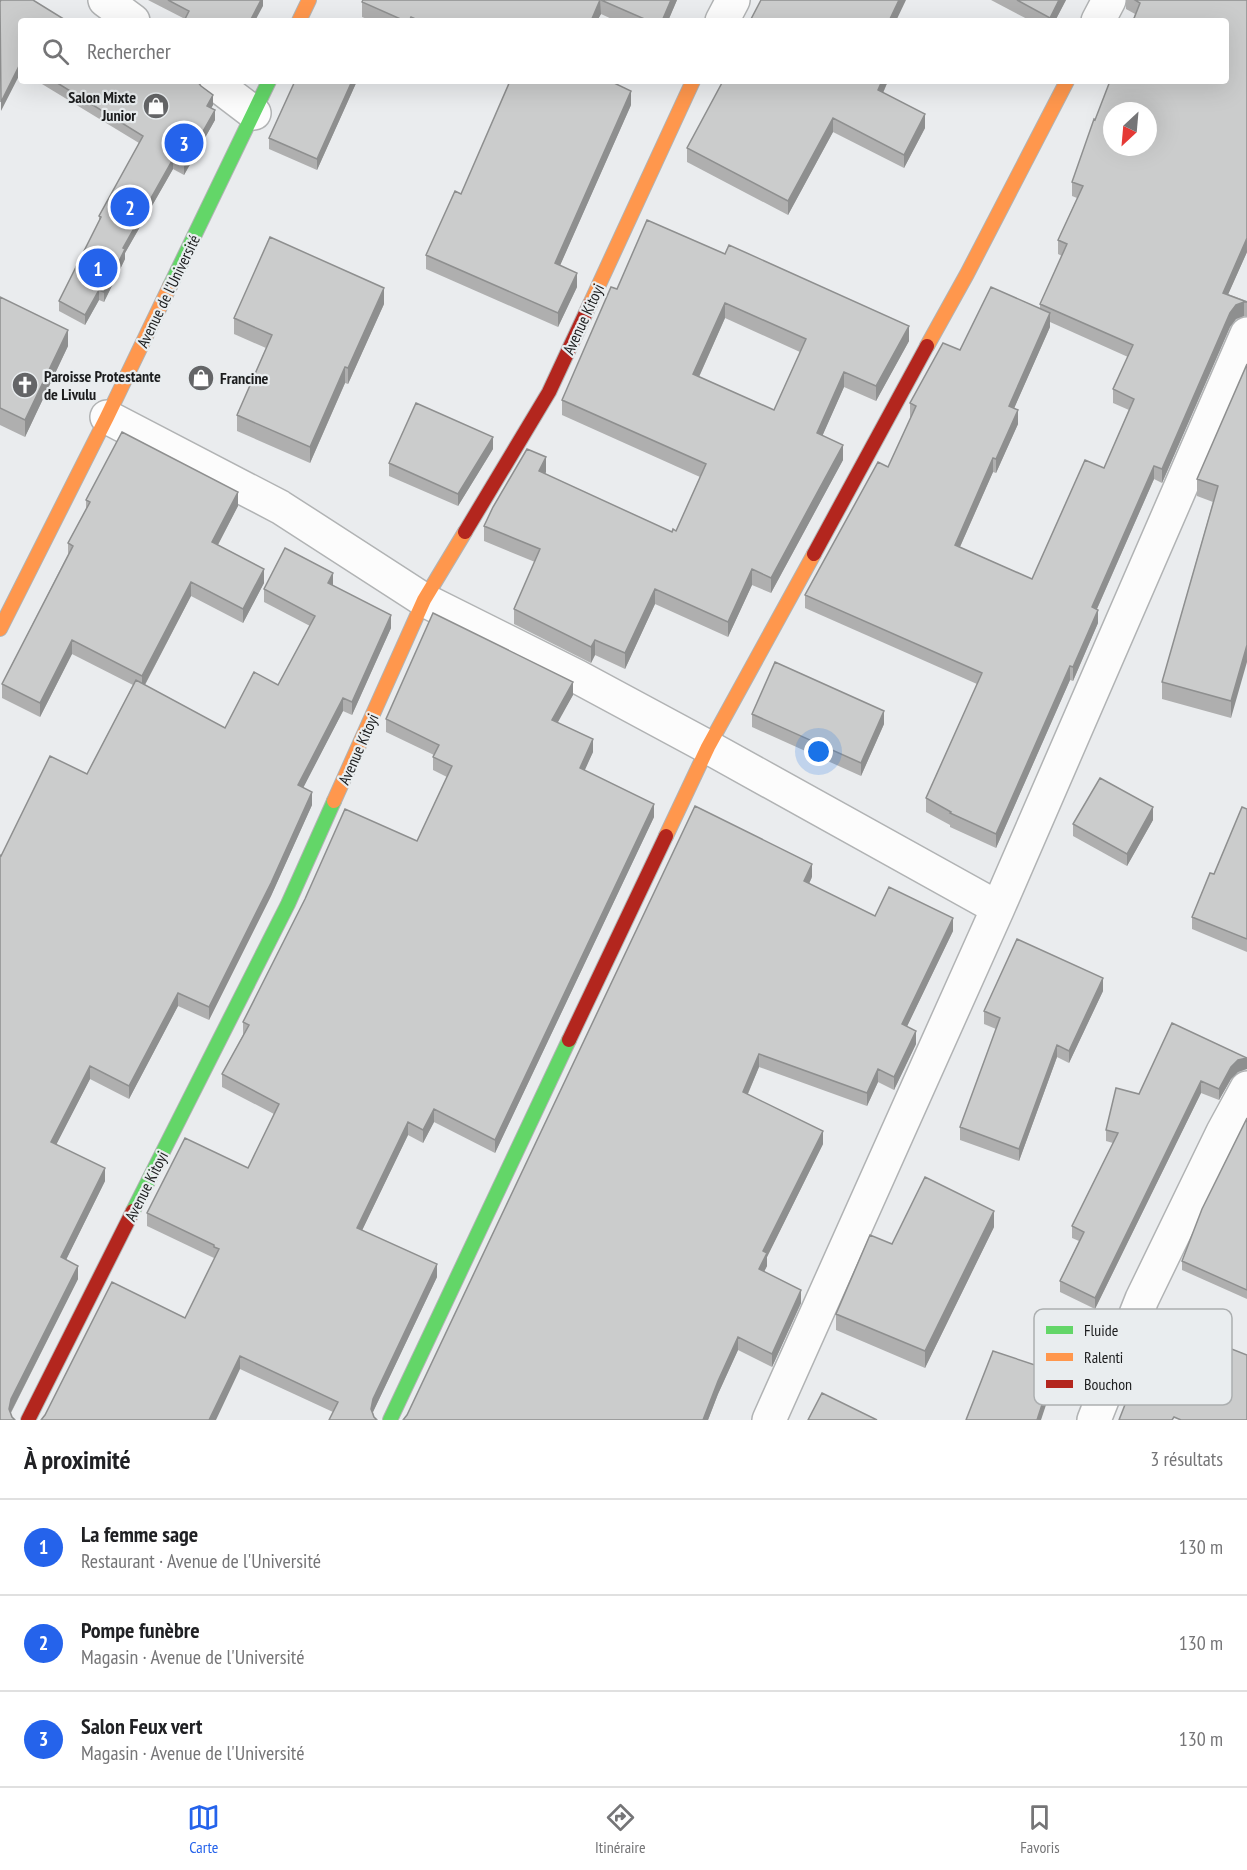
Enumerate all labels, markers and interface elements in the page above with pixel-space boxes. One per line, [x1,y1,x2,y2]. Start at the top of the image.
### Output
search box [18,18,1229,84]
icon: search [39,35,72,68]
text: Rechercher [87,37,171,65]
place label: Salon Mixte Junior [68,87,136,125]
shop icon: Salon Mixte Junior [141,91,171,121]
north arrow [1103,102,1157,156]
pin: 3 [164,120,204,166]
pin: 2 [110,184,150,230]
street label: Avenue de l'Université [132,231,204,351]
pin: 1 [78,246,118,290]
street label: Avenue Kitoyi [558,280,608,358]
shop icon: Francine [186,363,216,393]
place label: Paroisse Protestante de Livulu [44,366,161,404]
place label: Francine [220,368,269,388]
church icon: Paroisse Protestante de Livulu [10,370,40,400]
street label: Avenue Kitoyi [333,710,383,788]
your location [804,737,833,766]
street label: Avenue Kitoyi [120,1148,172,1224]
legend [1034,1309,1232,1405]
text: Fluide [1084,1320,1118,1340]
text: Ralenti [1084,1347,1123,1367]
text: Bouchon [1084,1374,1132,1394]
text: À proximité [24,1443,131,1476]
text: 3 résultats [1150,1446,1223,1472]
text: La femme sage [81,1520,198,1548]
text: 1 [39,1534,48,1560]
text: 130 m [1179,1534,1223,1560]
text: Restaurant · Avenue de l'Université [81,1548,321,1574]
text: Pompe funèbre [81,1616,200,1644]
text: 2 [39,1630,48,1656]
text: 130 m [1179,1630,1223,1656]
text: Magasin · Avenue de l'Université [81,1644,304,1670]
text: Salon Feux vert [81,1712,202,1740]
text: 3 [39,1726,48,1752]
text: 130 m [1179,1726,1223,1752]
text: Magasin · Avenue de l'Université [81,1740,304,1766]
tab: Carte [187,1801,220,1857]
tab: Itinéraire [595,1801,646,1857]
tab: Favoris [1020,1801,1060,1857]

